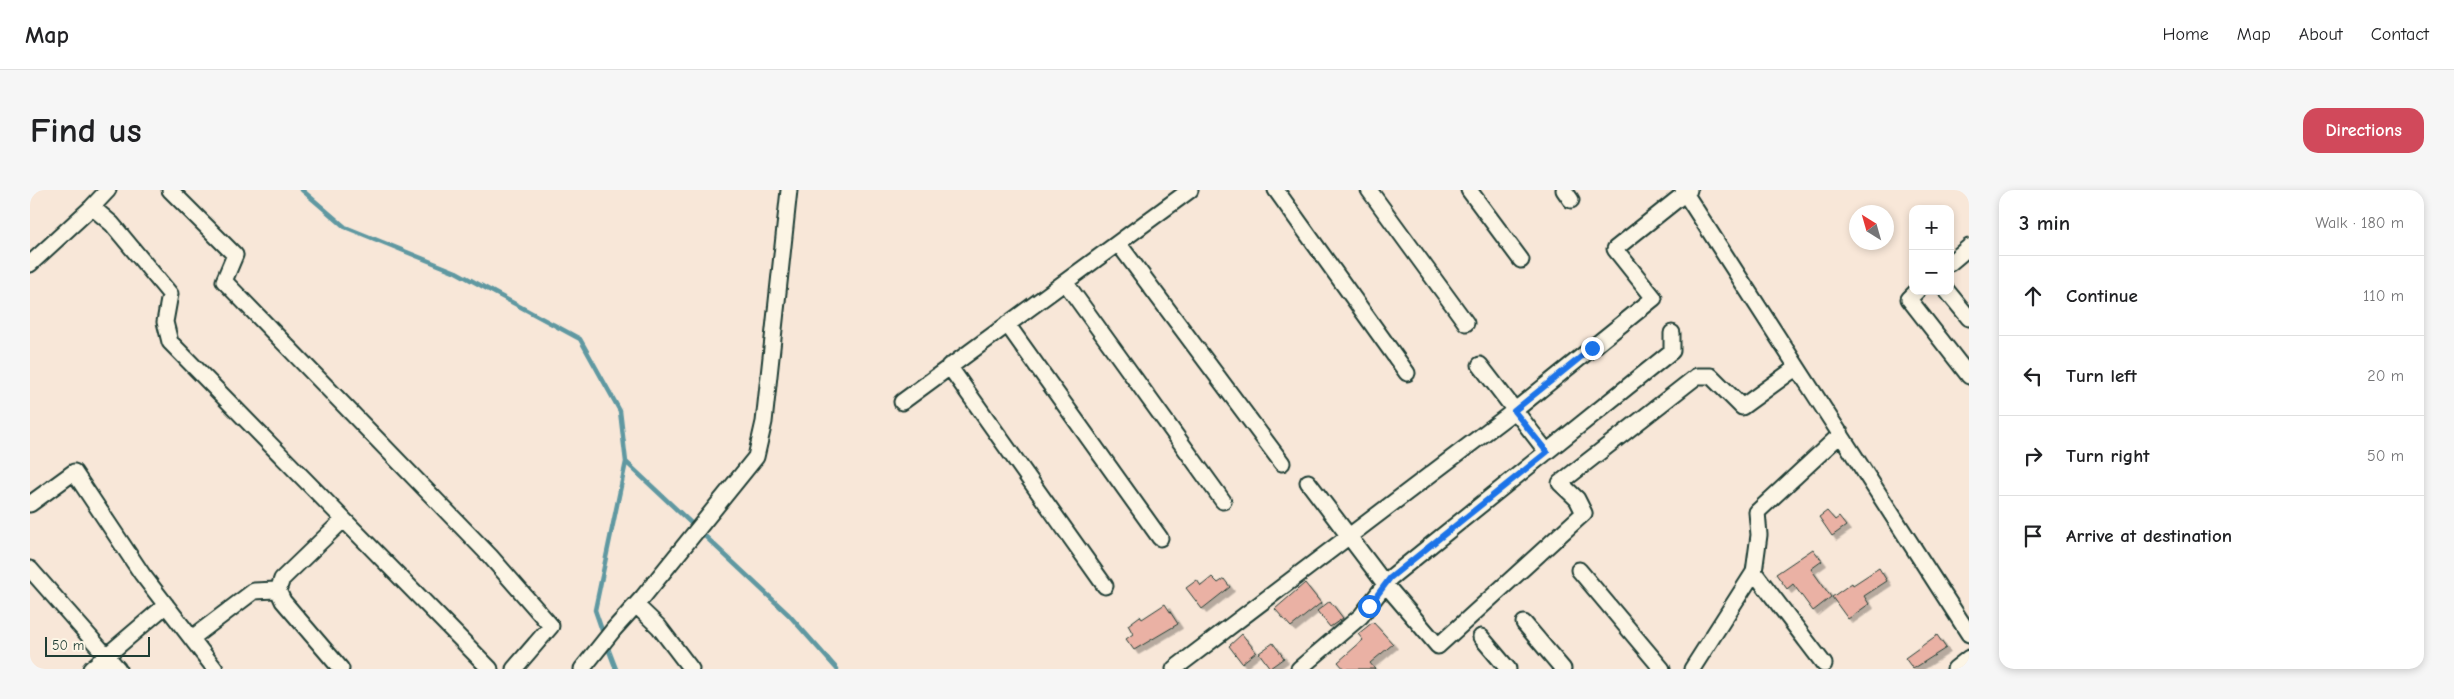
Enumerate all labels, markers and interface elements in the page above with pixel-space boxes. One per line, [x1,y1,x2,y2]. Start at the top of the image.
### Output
text: Map [25,21,69,49]
text: Home [2162,24,2209,45]
text: Map [2237,24,2271,45]
text: About [2299,24,2343,45]
text: Contact [2371,24,2429,45]
button: Directions [2303,108,2424,153]
text: Find us [30,110,142,151]
north arrow [1849,205,1894,250]
map controls [1909,205,1954,295]
button: + [1909,205,1954,250]
text: 3 min [2019,211,2070,235]
text: Walk · 180 m [2315,214,2404,232]
button: − [1909,250,1954,295]
icon: ahead [2019,282,2047,310]
text: Continue [2066,285,2138,307]
text: 110 m [2363,287,2404,305]
route end [1581,337,1604,360]
icon: left [2019,362,2047,390]
text: Turn left [2066,365,2137,387]
text: 20 m [2367,367,2404,385]
icon: right [2019,442,2047,470]
text: Turn right [2066,445,2150,467]
text: 50 m [2367,447,2404,465]
icon: arrive [2019,522,2047,550]
text: Arrive at destination [2066,525,2232,547]
route start [1358,595,1381,618]
scale bar [45,634,150,657]
text: 50 m [52,637,84,654]

